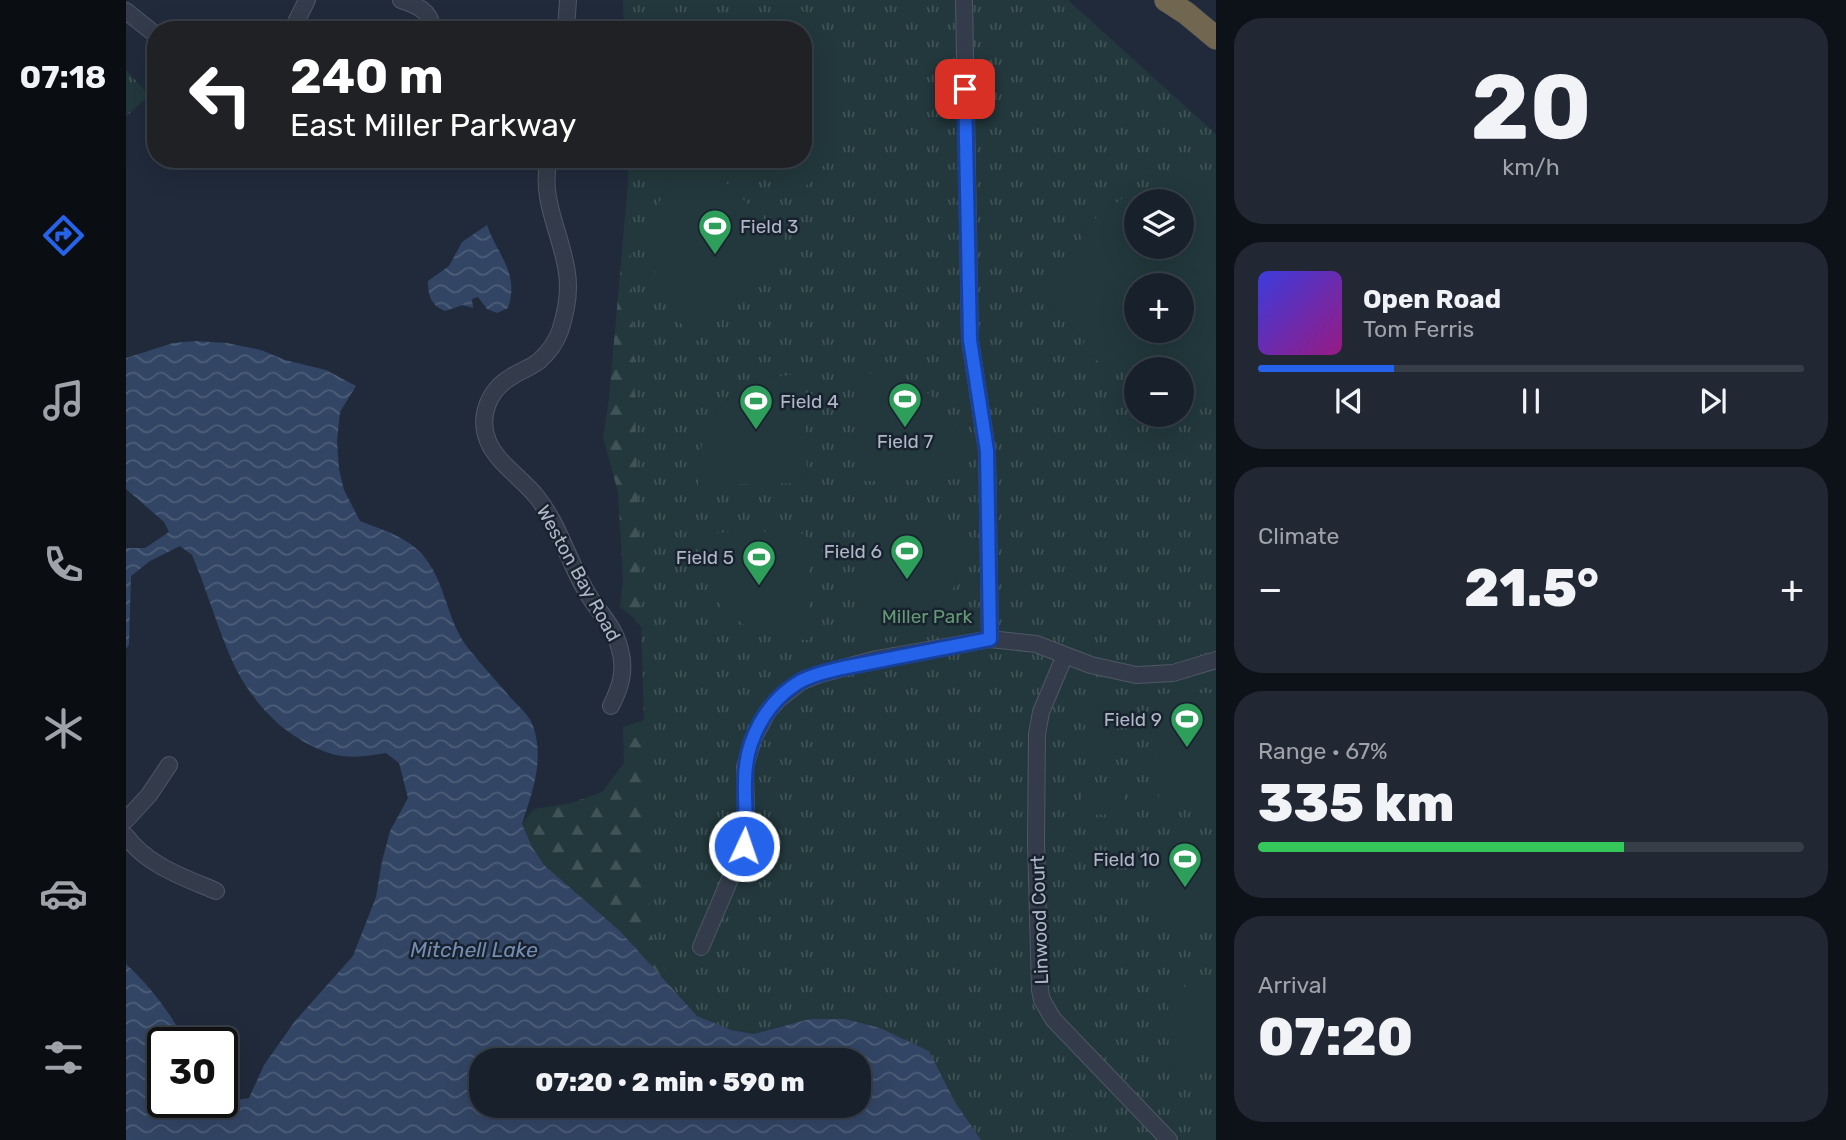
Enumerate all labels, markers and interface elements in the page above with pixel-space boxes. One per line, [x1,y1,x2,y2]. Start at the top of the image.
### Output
text: 240 m [290,47,444,105]
icon: left [175,49,266,140]
text: 20 [1470,53,1592,161]
text: 07:18 [19,58,107,96]
pin [935,59,995,119]
icon: arrive [946,70,984,108]
text: East Miller Parkway [290,106,576,144]
text: km/h [1502,153,1560,181]
map controls [1124,189,1194,427]
button: layers [1124,189,1194,259]
sports icon: Field 3 [696,207,734,256]
icon: directions [39,211,88,260]
place label: Field 3 [740,215,798,238]
button: + [1124,273,1194,343]
text: Open Road [1363,284,1501,315]
text: Tom Ferris [1363,315,1474,343]
button: − [1124,357,1194,427]
icon: music [39,376,88,425]
sports icon: Field 7 [886,380,924,429]
sports icon: Field 4 [737,382,775,431]
icon: previous [1330,382,1368,420]
icon: pause [1512,382,1550,420]
icon: next [1694,382,1732,420]
place label: Field 4 [780,390,839,413]
place label: Field 7 [877,430,934,453]
street label: Weston Bay Road [532,501,626,645]
text: Climate [1258,522,1339,550]
sports icon: Field 6 [888,532,926,581]
sports icon: Field 5 [740,538,778,587]
icon: phone [39,540,88,589]
place label: Field 6 [824,540,882,563]
place label: Field 5 [676,546,734,569]
text: 21.5° [1464,557,1599,619]
text: − [1258,566,1283,612]
text: + [1780,566,1804,612]
park label: Miller Park [882,605,972,628]
sports icon: Field 9 [1168,700,1206,749]
icon: climate [39,704,88,753]
place label: Field 9 [1104,708,1162,731]
text: Range · 67% [1258,737,1388,765]
text: 335 km [1258,772,1454,834]
position arrow [707,809,781,883]
sports icon: Field 10 [1166,840,1204,889]
place label: Field 10 [1093,848,1160,871]
street label: Linwood Court [1026,855,1053,985]
icon: car [39,869,88,918]
water label: Mitchell Lake [410,937,538,962]
text: Arrival [1258,971,1327,999]
text: 07:20 [1258,1006,1413,1068]
speed limit sign: 30 [147,1027,238,1118]
icon: filters [39,1033,88,1082]
text: 07:20 · 2 min · 590 m [535,1067,805,1098]

